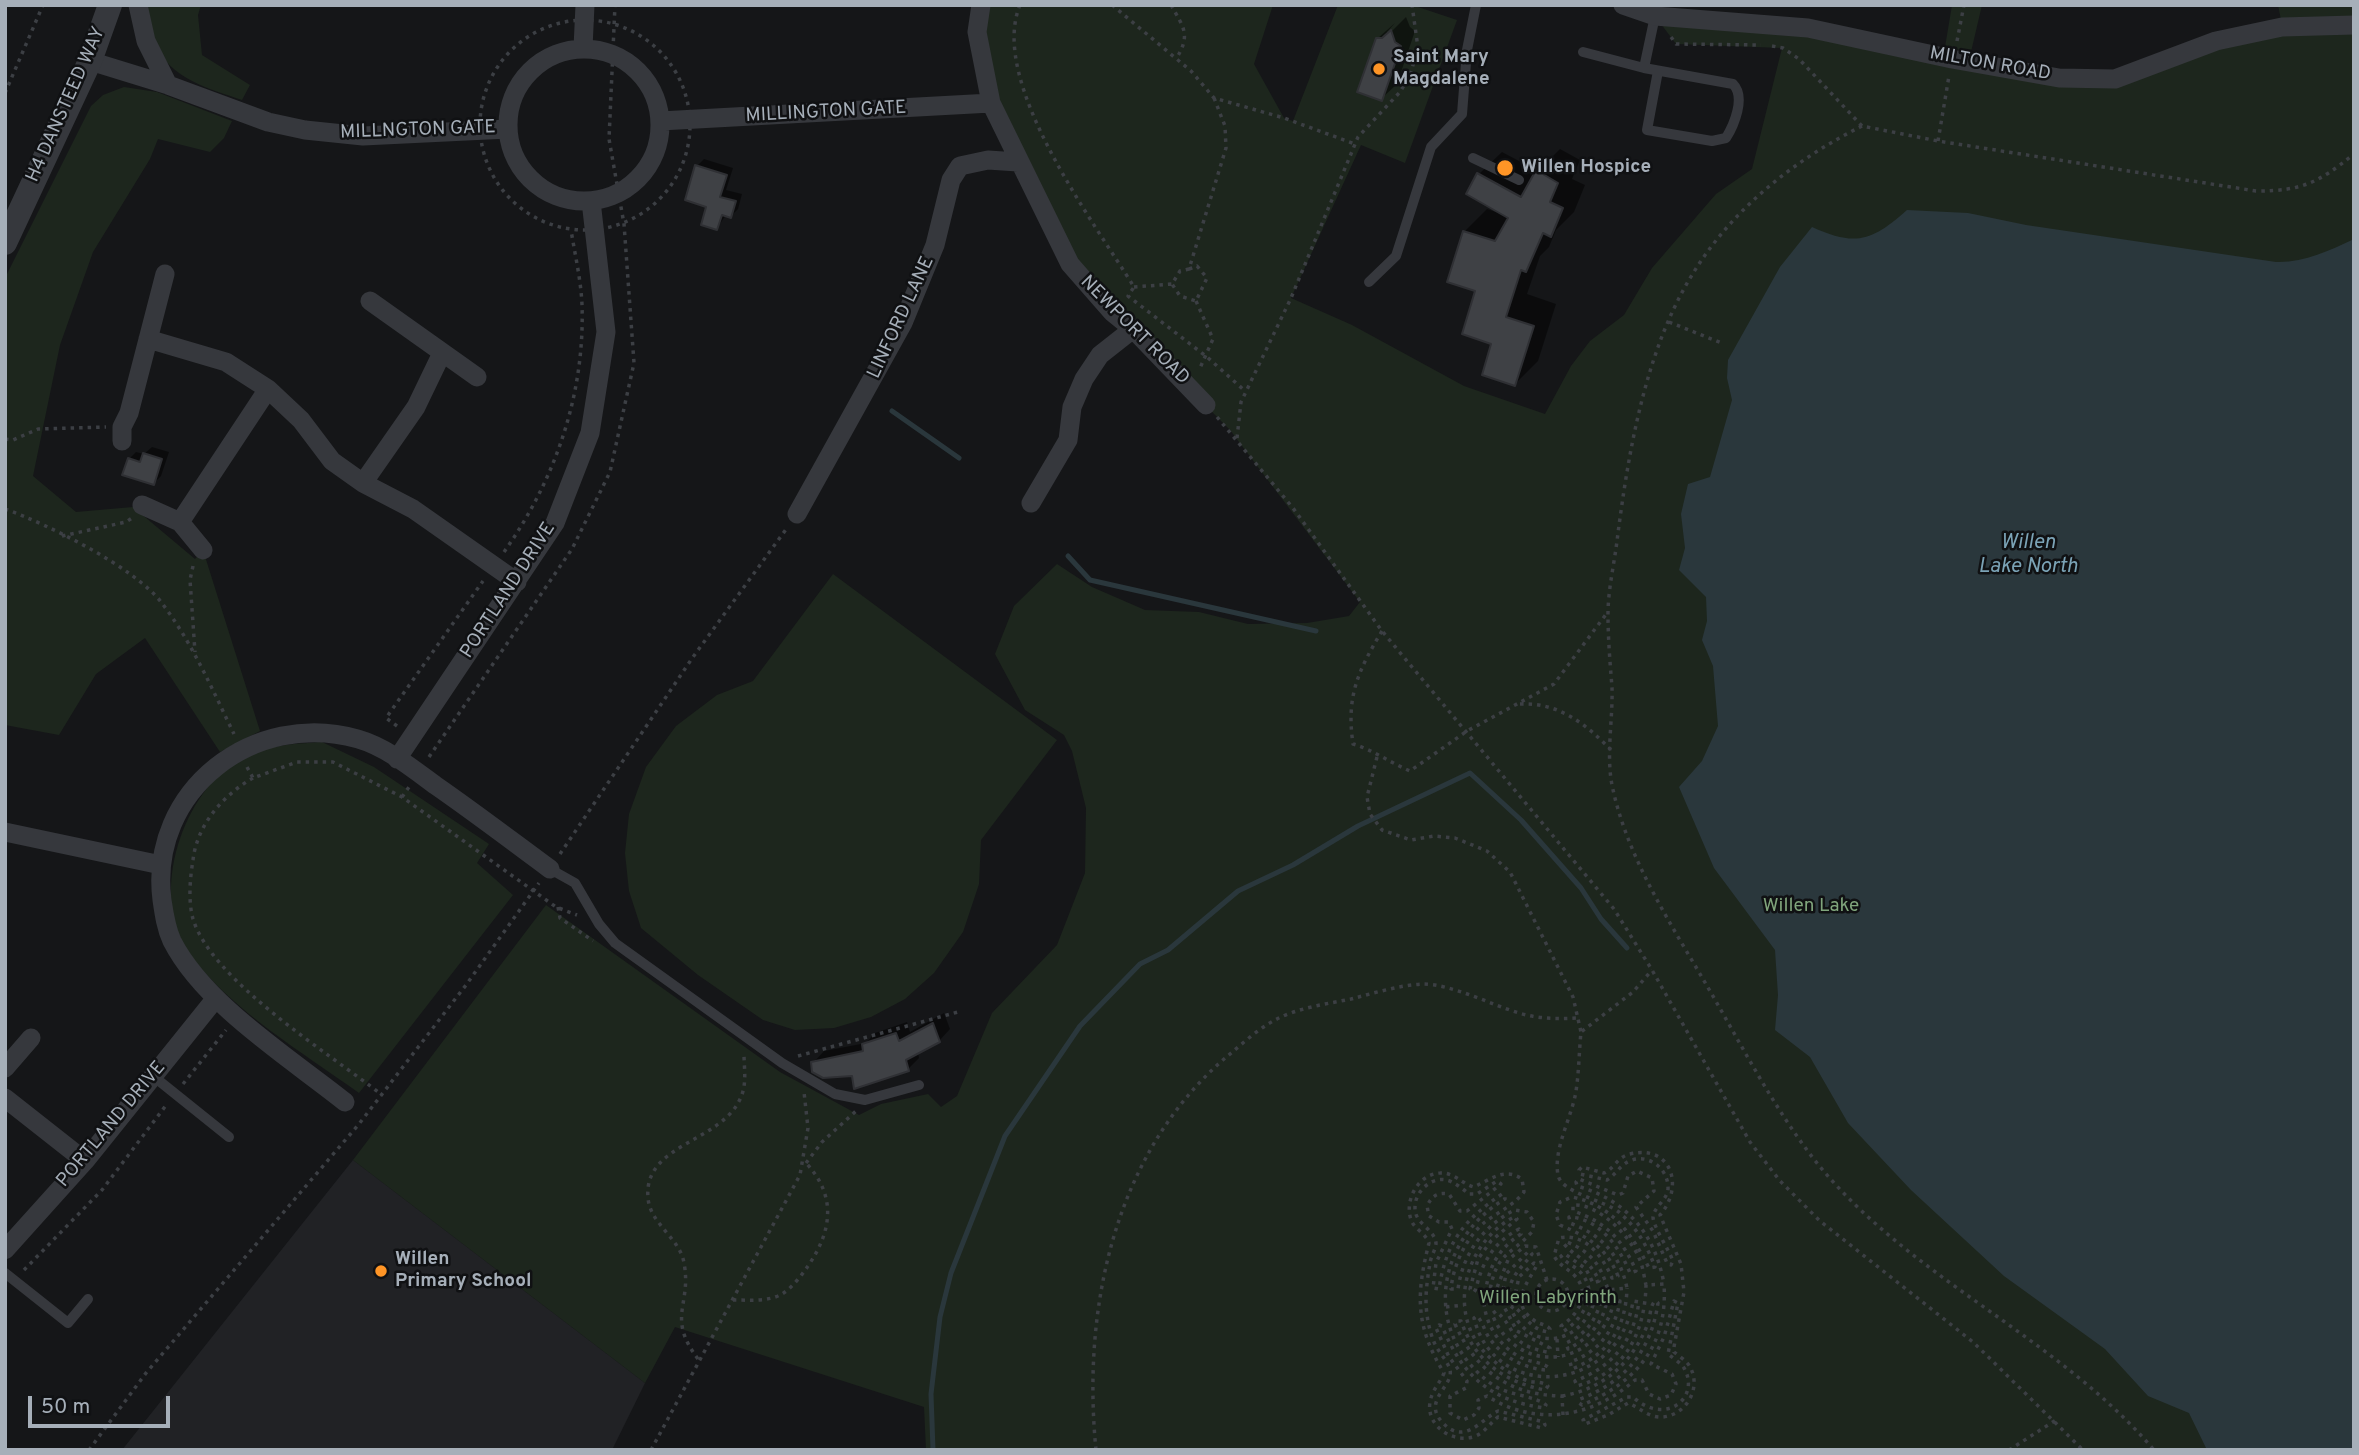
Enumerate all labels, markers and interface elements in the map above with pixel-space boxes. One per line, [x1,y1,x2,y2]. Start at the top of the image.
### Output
street label: H4 DANSTEED WAY [22,24,112,186]
street label: MILTON ROAD [1928,43,2052,87]
place label: Saint Mary Magdalene [1393,47,1490,91]
marker: Saint Mary Magdalene [1371,61,1387,77]
street label: MILLINGTON GATE [745,97,907,129]
street label: MILLNGTON GATE [340,117,496,145]
place label: Willen Hospice [1521,157,1651,179]
marker: Willen Hospice [1495,158,1515,178]
street label: LINFORD LANE [864,253,940,383]
street label: NEWPORT ROAD [1075,272,1193,390]
street label: PORTLAND DRIVE [457,519,561,663]
water label: Willen Lake North [1978,531,2078,581]
park label: Willen Lake [1763,896,1859,918]
street label: PORTLAND DRIVE [53,1057,171,1193]
place label: Willen Primary School [395,1249,531,1293]
marker: Willen Primary School [373,1263,389,1279]
park label: Willen Labyrinth [1479,1288,1617,1310]
scale bar [32,1382,173,1426]
text: 50 m [41,1394,90,1421]

